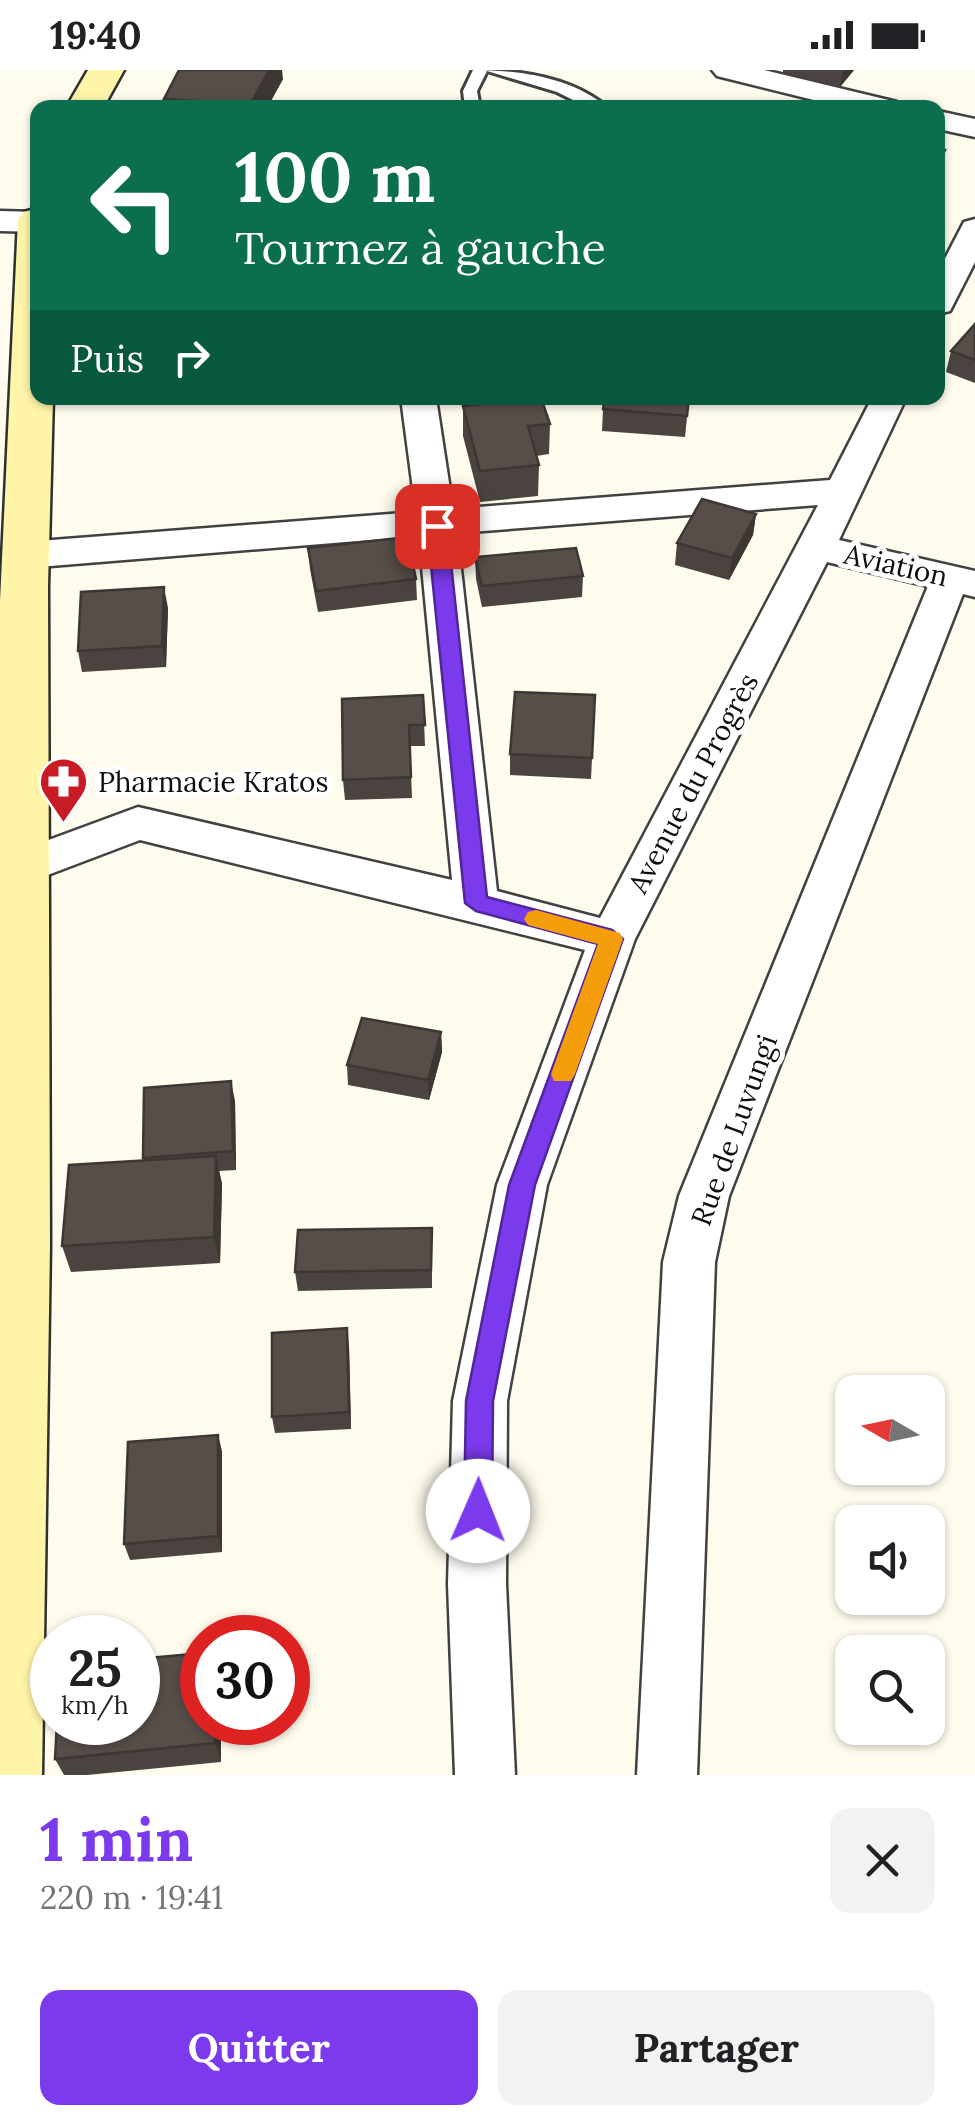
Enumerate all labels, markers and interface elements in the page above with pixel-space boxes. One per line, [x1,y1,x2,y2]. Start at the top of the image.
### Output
text: 19:40 [50,11,142,59]
text: 100 m [235,132,435,221]
icon: left [70,140,200,270]
text: Tournez à gauche [235,219,606,276]
icon: right [164,330,219,385]
text: Puis [70,334,144,382]
pin [395,484,480,569]
icon: arrive [410,499,465,554]
street label: Aviation [840,535,951,594]
street label: Avenue du Progrès [619,667,766,900]
pharmacy icon: Pharmacie Kratos [37,756,89,824]
place label: Pharmacie Kratos [98,764,328,800]
street label: Rue de Luvungi [683,1030,785,1230]
north arrow [835,1375,945,1485]
map controls [835,1375,945,1745]
position arrow [426,1459,530,1563]
button: sound [835,1505,945,1615]
speed limit sign: 30 [180,1615,310,1745]
button: search [835,1635,945,1745]
text: 25 [68,1636,122,1700]
text: km/h [61,1689,129,1721]
text: 1 min [40,1801,193,1877]
button: close [830,1808,935,1913]
text: 220 m · 19:41 [40,1877,223,1918]
button: Quitter [40,1990,478,2105]
button: Partager [498,1990,935,2105]

